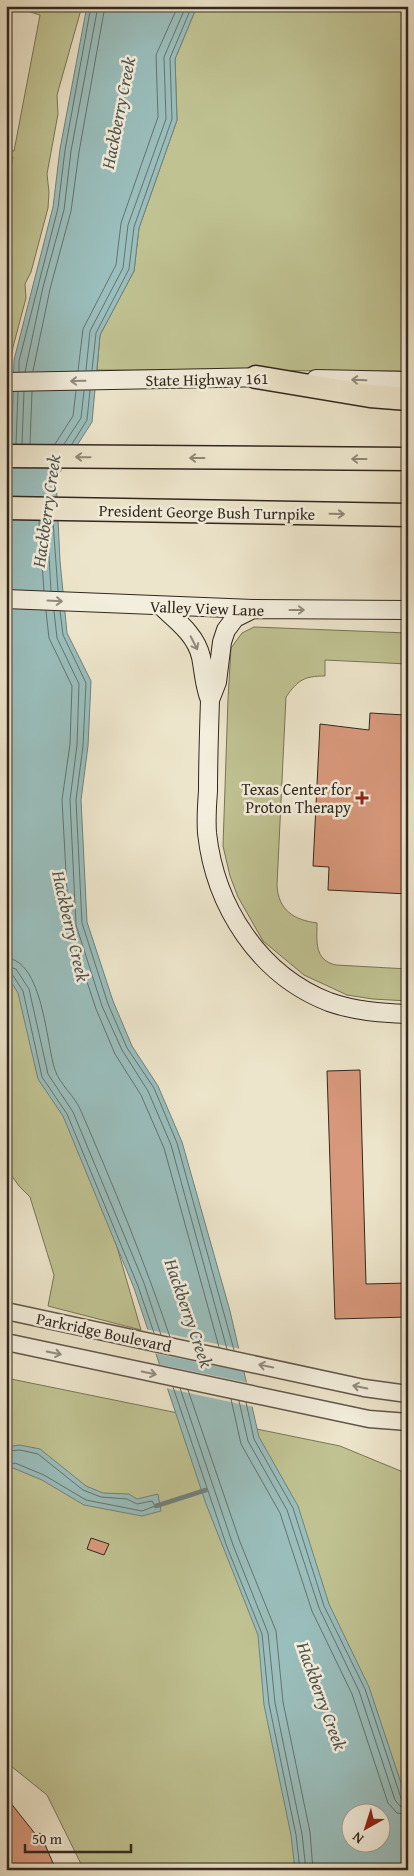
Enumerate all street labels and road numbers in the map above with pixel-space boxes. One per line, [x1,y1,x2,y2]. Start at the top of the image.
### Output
street label: State Highway 161 [145,366,269,392]
street label: President George Bush Turnpike [99,498,315,526]
street label: Valley View Lane [149,594,265,622]
street label: Parkridge Boulevard [34,1306,174,1358]

